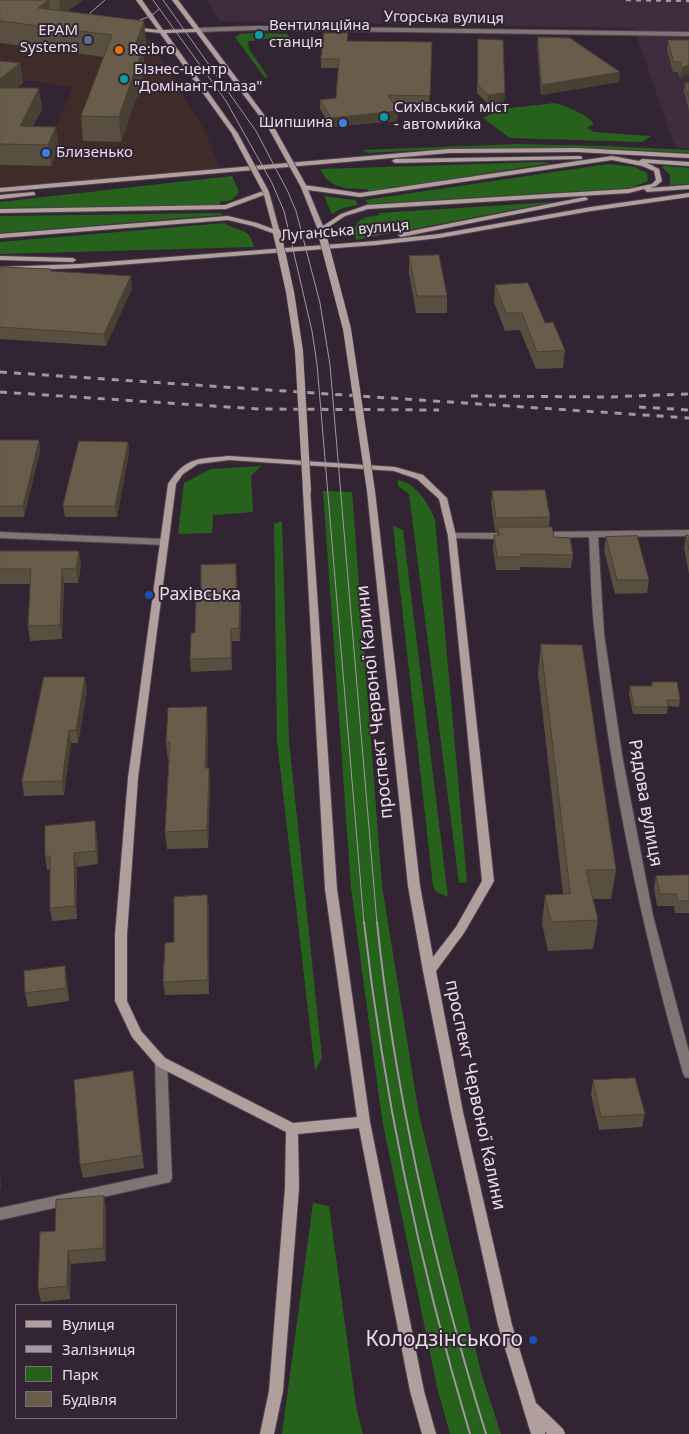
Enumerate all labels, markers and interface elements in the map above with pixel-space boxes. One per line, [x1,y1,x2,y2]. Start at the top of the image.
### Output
street label: Угорська вулиця [384,8,504,28]
place label: Вентиляційна станція [269,17,370,52]
place label: EPAM Systems [20,22,78,57]
marker: Вентиляційна станція [253,29,265,41]
marker: EPAM Systems [82,34,94,46]
place label: Re:bro [129,41,175,59]
marker: Re:bro [113,44,125,56]
place label: Бізнес-центр "Домінант-Плаза" [134,61,262,96]
marker: Бізнес-центр "Домінант-Плаза" [118,73,130,85]
place label: Сихівський міст - автомийка [394,99,509,134]
marker: Сихівський міст - автомийка [378,111,390,123]
place label: Шипшина [259,114,333,132]
marker: Шипшина [337,117,349,129]
place label: Близенько [56,144,133,162]
marker: Близенько [40,147,52,159]
street label: Луганська вулиця [280,216,410,246]
place label: Рахівська [159,584,241,606]
street label: проспект Червоної Калини [352,584,398,820]
marker: Рахівська [143,589,155,601]
street label: Рядова вулиця [623,738,667,868]
street label: проспект Червоної Калини [440,978,510,1212]
legend [15,1304,178,1419]
text: Вулиця [62,1314,115,1334]
place label: Колодзінського [365,1327,523,1353]
marker: Колодзінського [527,1334,539,1346]
text: Залізниця [62,1339,135,1359]
text: Парк [62,1364,98,1384]
text: Будівля [62,1389,117,1409]

